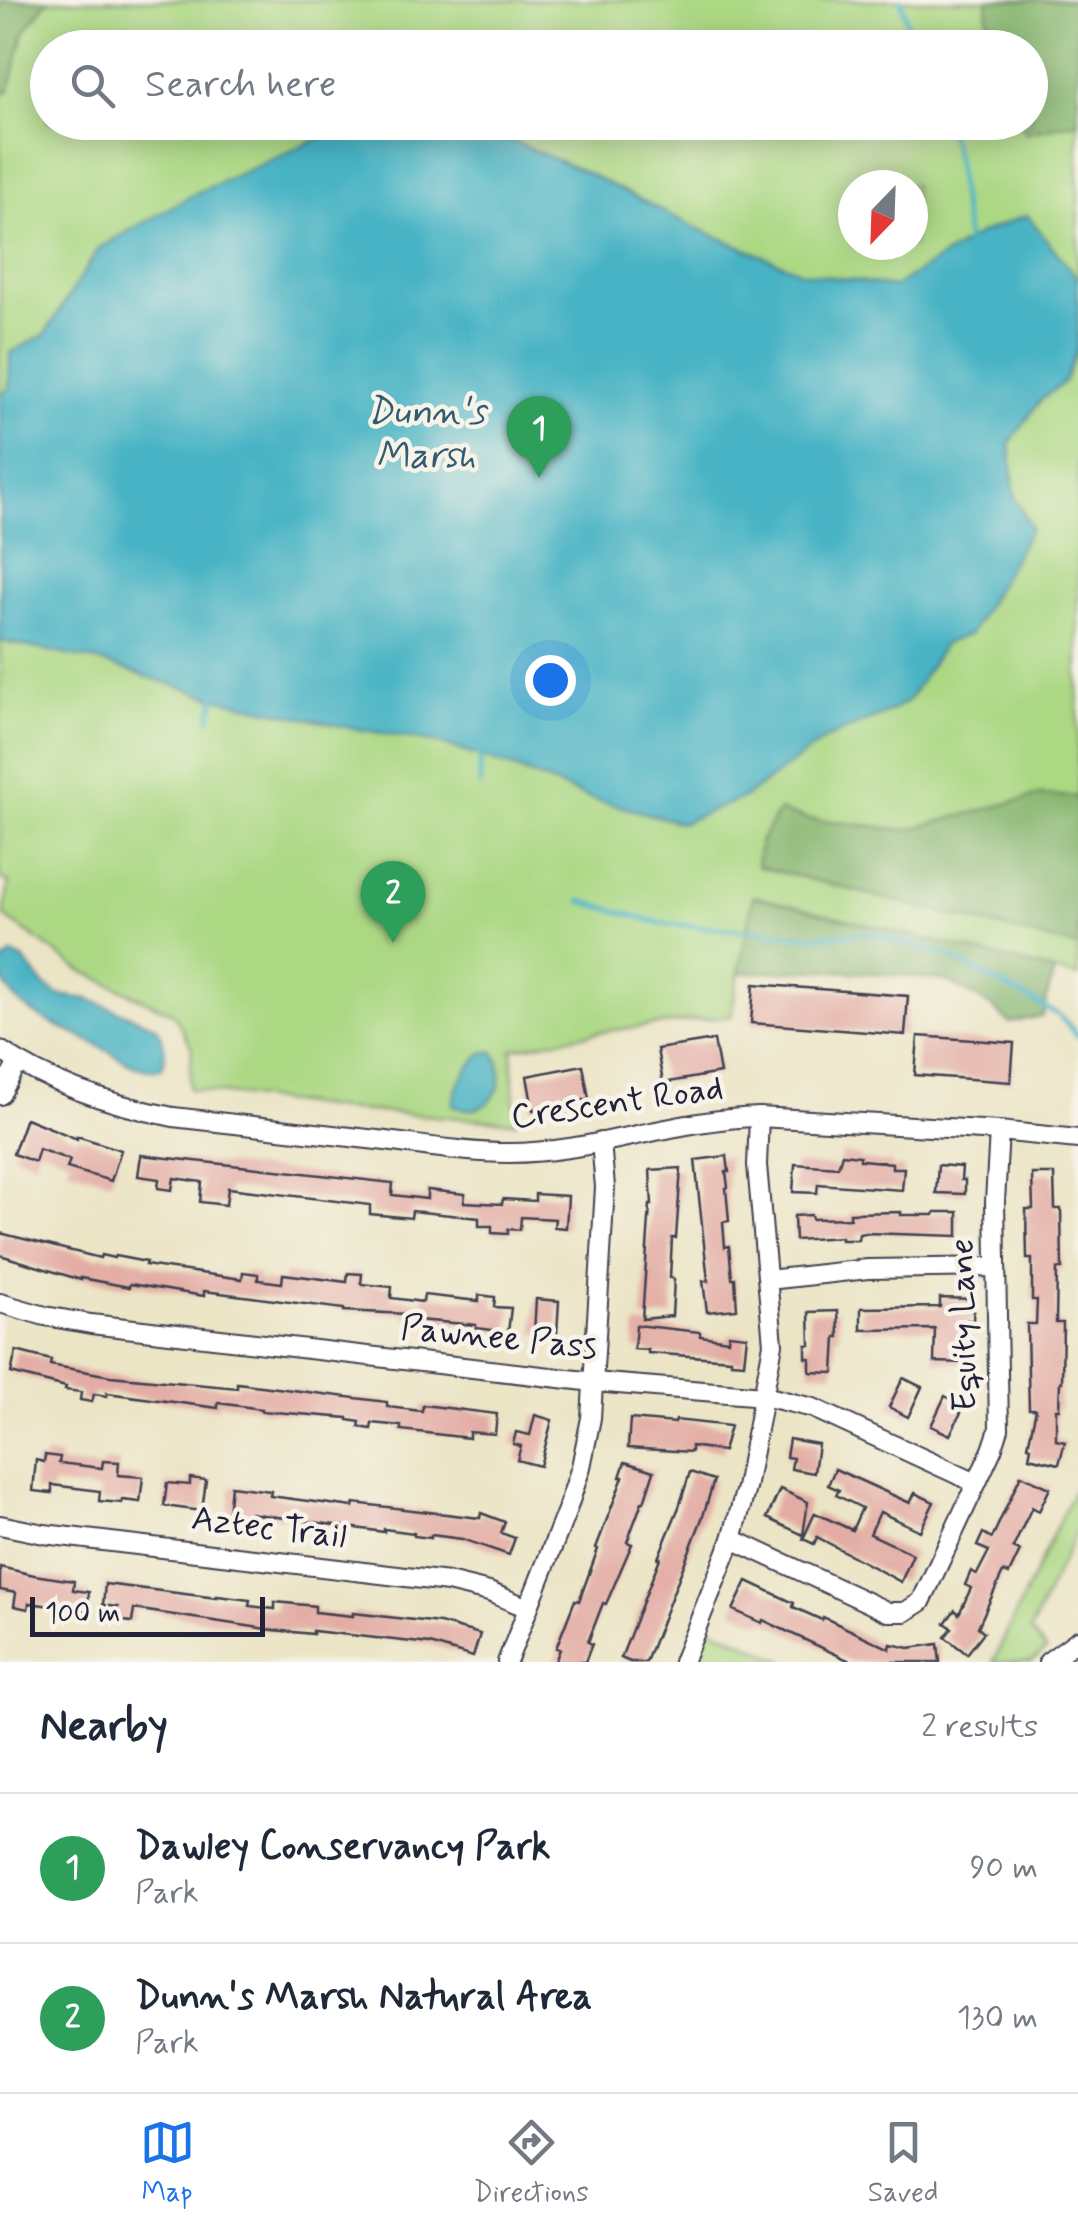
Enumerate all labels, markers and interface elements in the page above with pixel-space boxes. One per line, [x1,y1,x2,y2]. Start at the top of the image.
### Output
search box [30,30,1048,140]
icon: search [65,58,120,113]
text: Search here [145,61,336,110]
north arrow [838,170,928,260]
water label: Dunn's Marsh [366,388,489,481]
pin: 1 [506,396,572,478]
your location [525,655,576,706]
pin: 2 [360,860,426,943]
street label: Crescent Road [508,1065,726,1141]
street label: Equity Lane [939,1238,989,1412]
street label: Pawnee Pass [399,1305,599,1371]
street label: Aztec Trail [189,1496,349,1560]
scale bar [30,1592,265,1636]
text: 100 m [45,1596,120,1633]
text: Nearby [40,1700,168,1755]
text: 2 results [921,1706,1038,1748]
text: Dawley Conservancy Park [135,1823,550,1872]
text: 1 [65,1847,80,1889]
text: 90 m [970,1847,1038,1889]
text: Park [135,1872,199,1914]
text: Dunn's Marsh Natural Area [135,1973,592,2022]
text: 2 [65,1997,80,2039]
text: 130 m [957,1997,1038,2039]
text: Park [135,2022,199,2064]
tab: Map [140,2115,195,2212]
tab: Directions [474,2115,589,2212]
tab: Saved [868,2115,938,2212]

